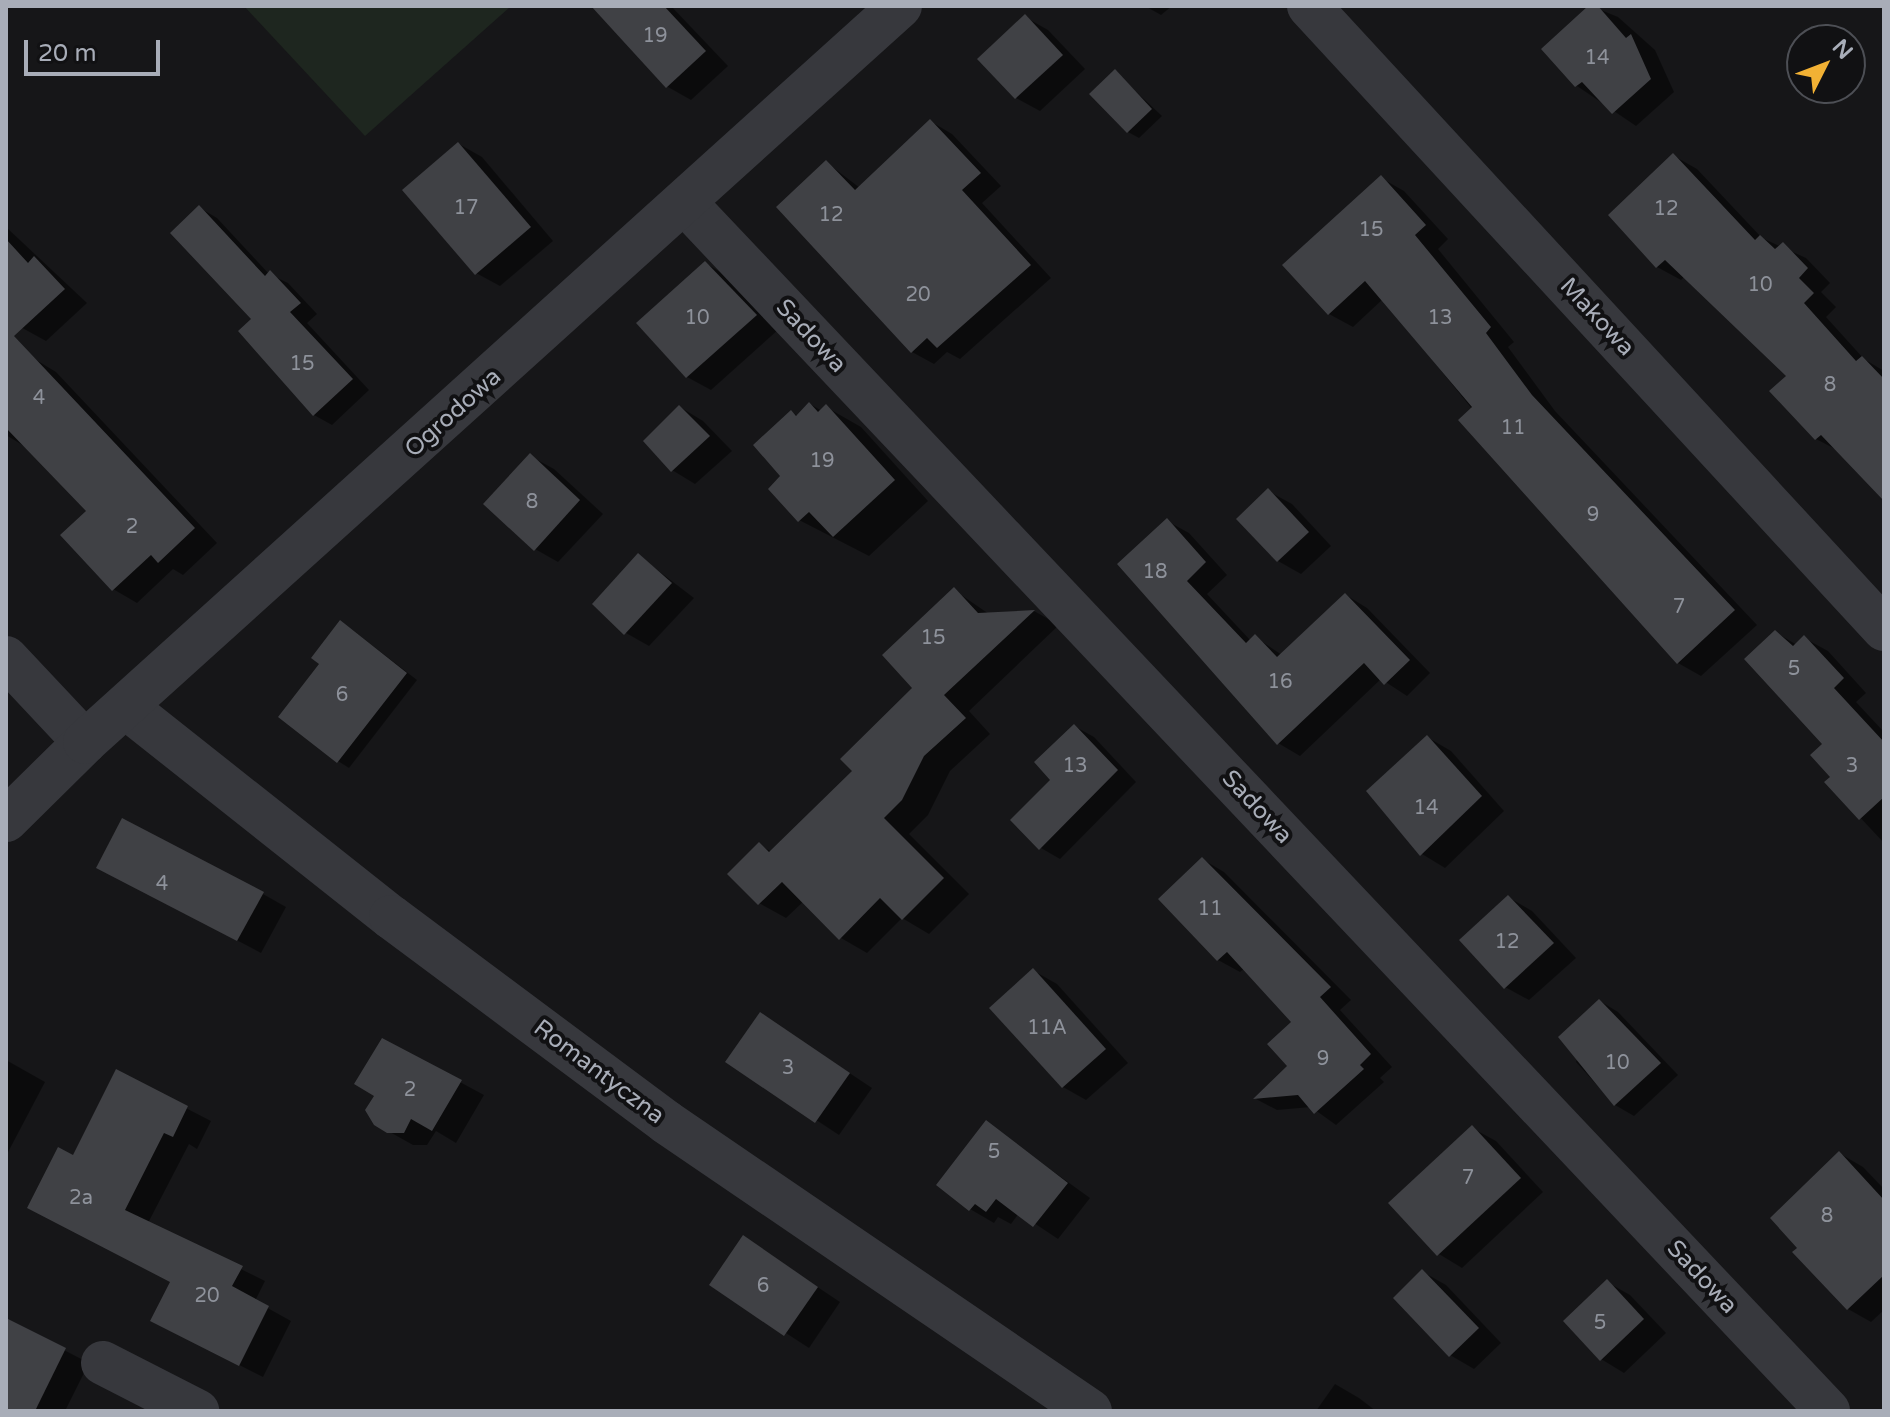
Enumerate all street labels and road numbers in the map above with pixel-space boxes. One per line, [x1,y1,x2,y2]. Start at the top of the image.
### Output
street label: Makowa [1554,272,1640,362]
street label: Sadowa [770,293,852,379]
street label: Ogrodowa [399,362,507,464]
street label: Sadowa [1216,764,1298,850]
street label: Romantyczna [528,1014,670,1130]
street label: Sadowa [1661,1234,1743,1320]

